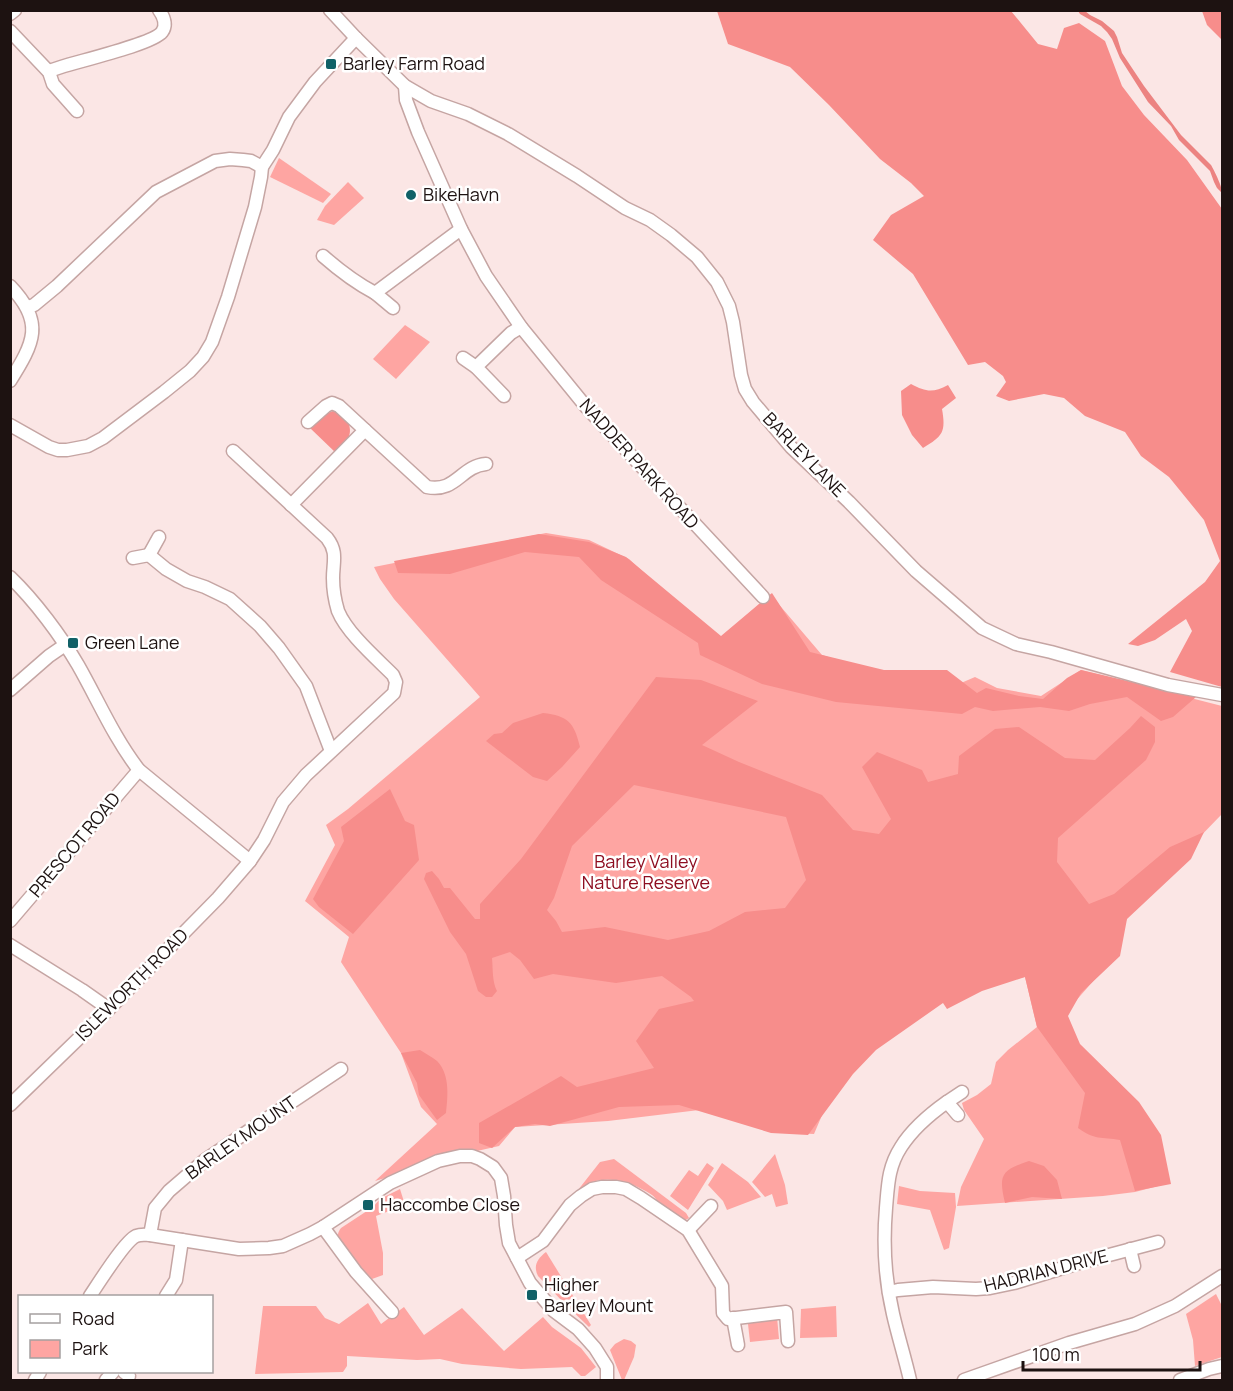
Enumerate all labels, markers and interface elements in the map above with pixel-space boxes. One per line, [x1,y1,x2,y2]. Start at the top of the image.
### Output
place label: Barley Farm Road [343,51,485,75]
marker: Barley Farm Road [324,57,338,71]
place label: BikeHavn [423,182,499,206]
marker: BikeHavn [404,188,418,202]
street label: NADDER PARK ROAD [575,393,705,534]
street label: BARLEY LANE [758,407,851,502]
place label: Green Lane [85,630,179,654]
marker: Green Lane [66,636,80,650]
street label: PRESCOT ROAD [23,787,125,902]
park label: Barley Valley Nature Reserve [582,849,710,894]
street label: ISLEWORTH ROAD [70,923,193,1046]
street label: BARLEY MOUNT [180,1090,301,1184]
place label: Haccombe Close [380,1192,520,1216]
marker: Haccombe Close [361,1198,375,1212]
street label: HADRIAN DRIVE [981,1243,1110,1297]
place label: Higher Barley Mount [544,1272,654,1317]
marker: Higher Barley Mount [525,1288,539,1302]
legend [18,1295,213,1373]
text: Road [72,1306,115,1330]
scale bar [1023,1334,1200,1372]
text: Park [72,1336,109,1360]
text: 100 m [1032,1342,1080,1366]

